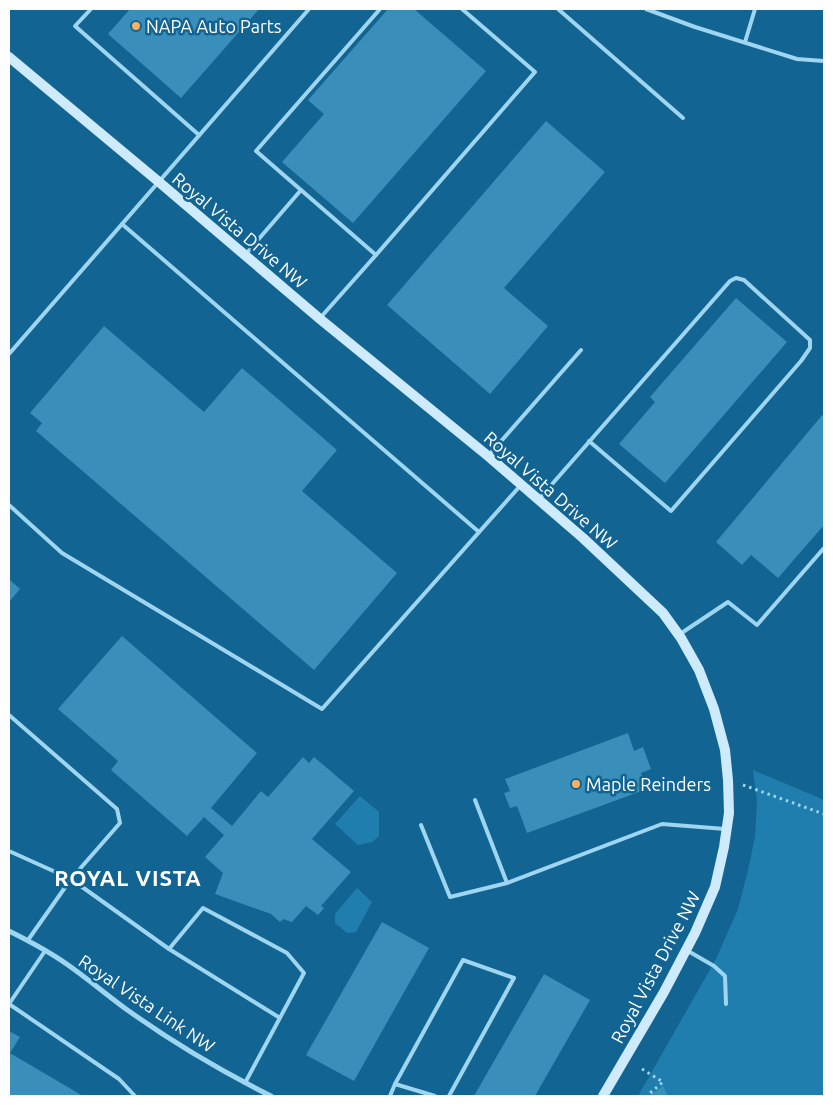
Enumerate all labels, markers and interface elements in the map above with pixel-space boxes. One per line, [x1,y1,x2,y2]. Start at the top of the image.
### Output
place label: NAPA Auto Parts [146,16,282,36]
marker: NAPA Auto Parts [130,20,142,32]
street label: Royal Vista Drive NW [169,168,312,292]
street label: Royal Vista Drive NW [481,427,622,553]
place label: Maple Reinders [586,774,711,794]
marker: Maple Reinders [570,778,582,790]
district label: ROYAL VISTA [54,865,202,890]
street label: Royal Vista Drive NW [606,887,704,1046]
street label: Royal Vista Link NW [75,950,219,1056]

